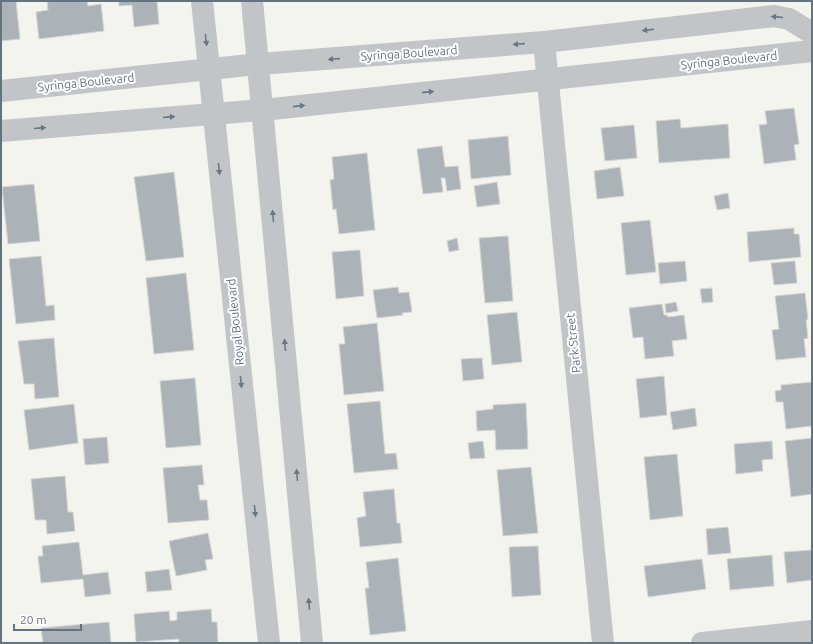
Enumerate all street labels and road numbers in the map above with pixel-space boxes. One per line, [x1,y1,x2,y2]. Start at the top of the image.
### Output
street label: Syringa Boulevard [360,43,458,63]
street label: Syringa Boulevard [680,48,778,72]
street label: Syringa Boulevard [37,70,135,94]
street label: Royal Boulevard [224,278,246,366]
street label: Park Street [563,312,583,374]

